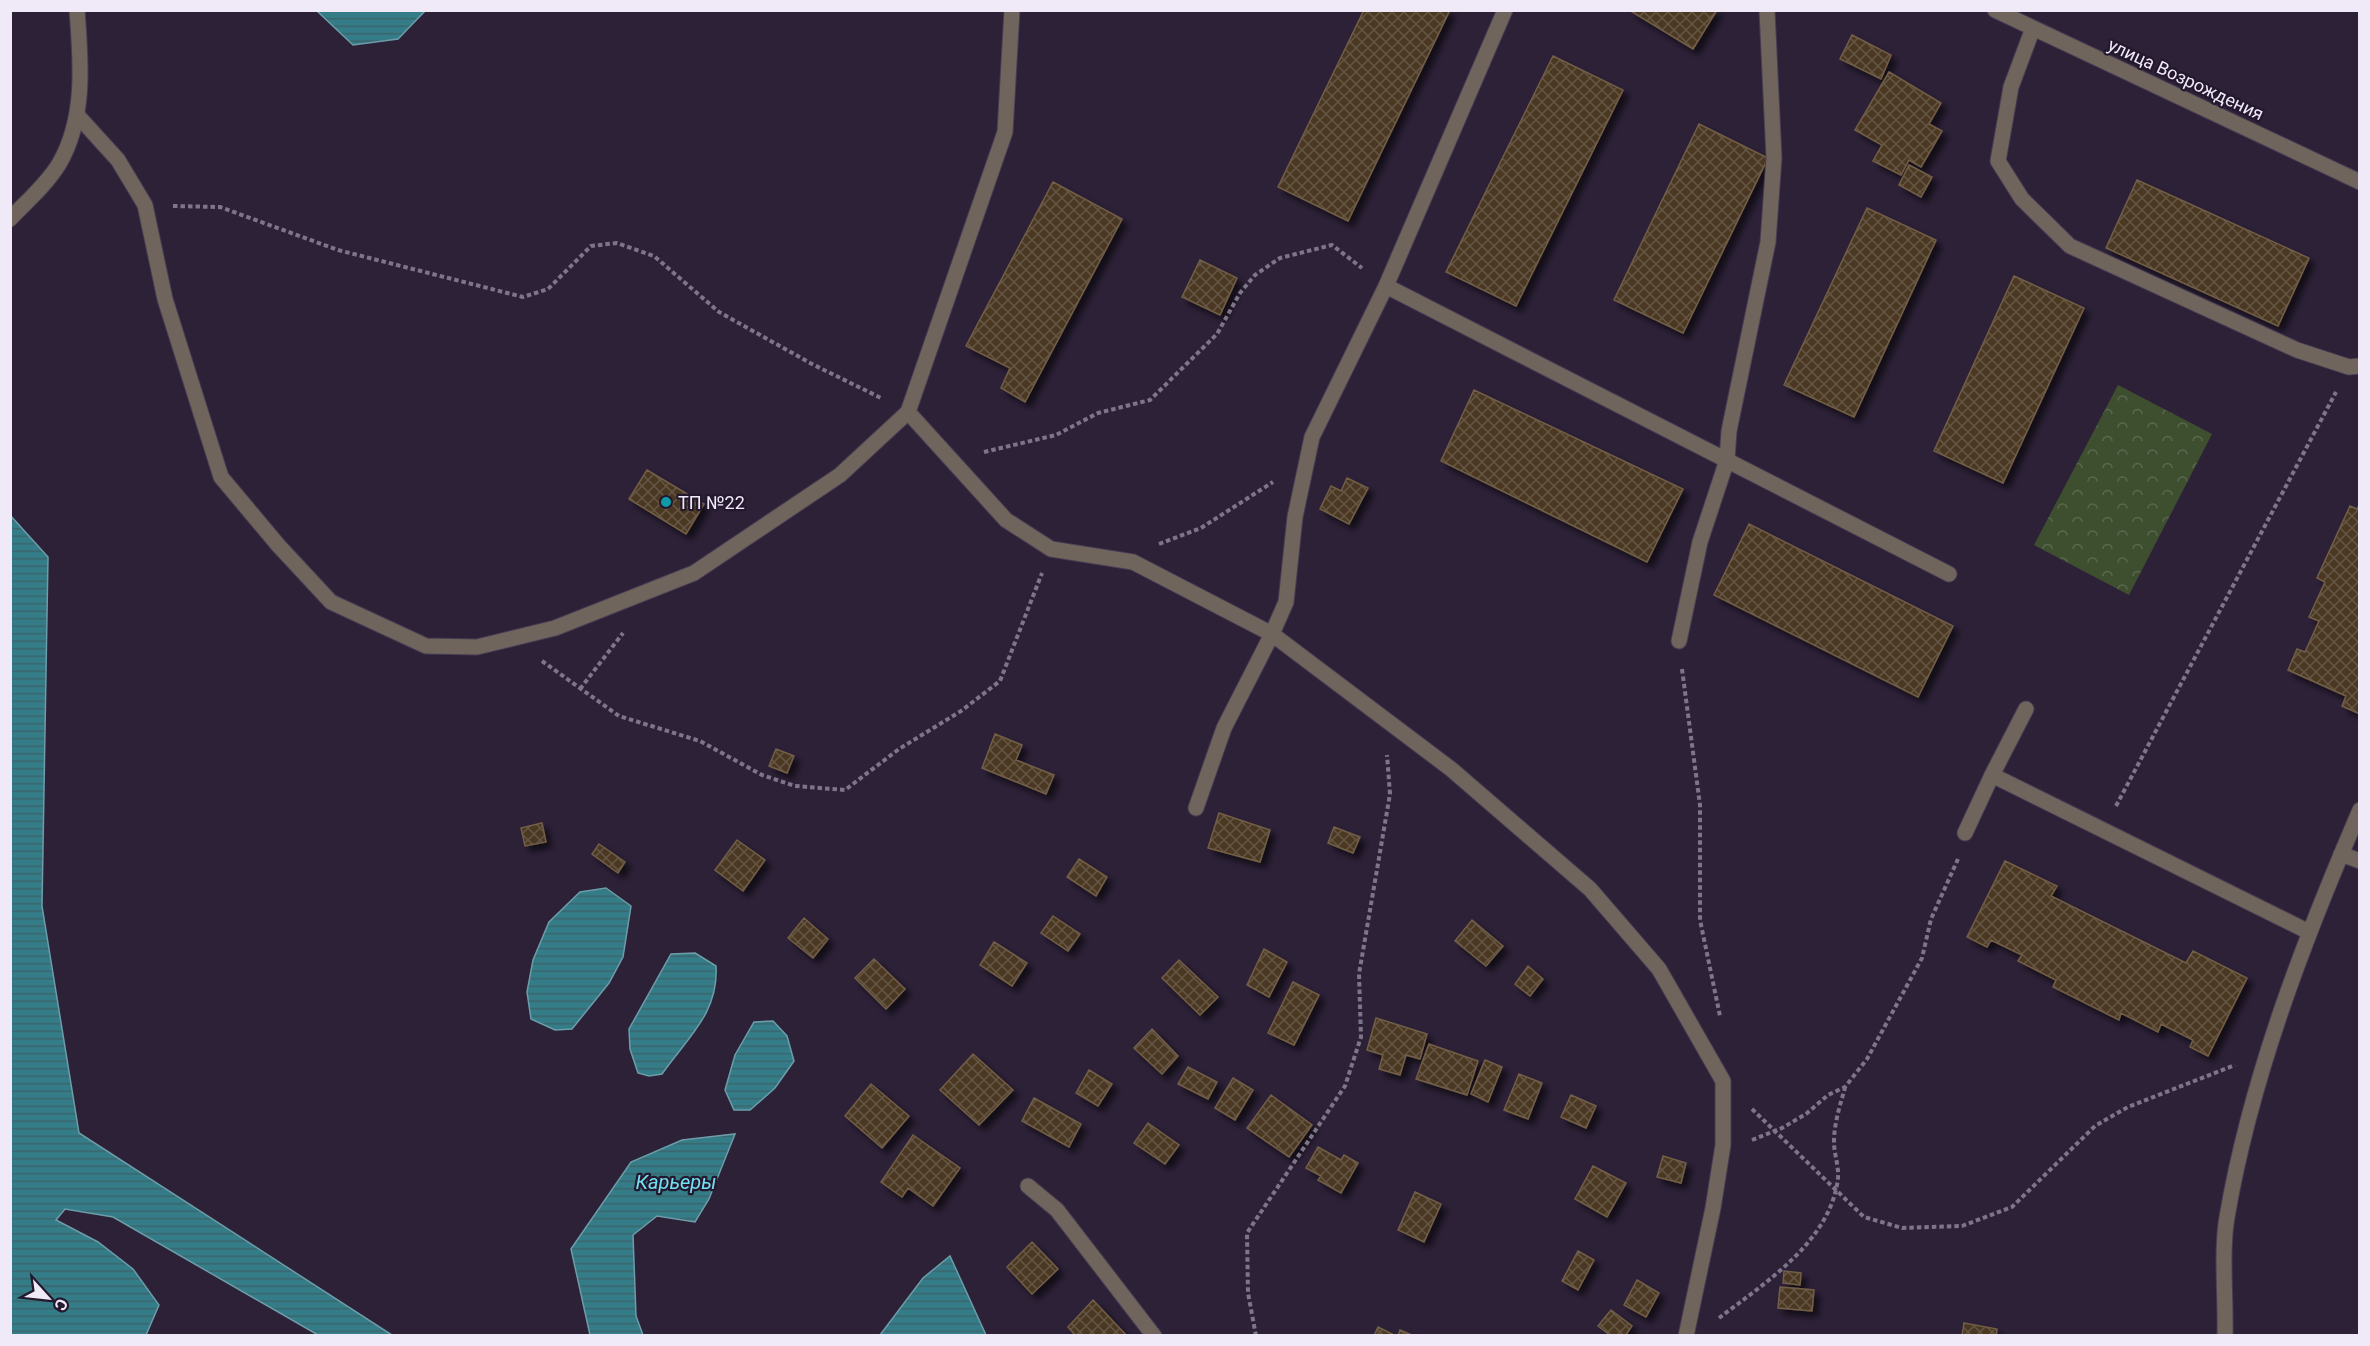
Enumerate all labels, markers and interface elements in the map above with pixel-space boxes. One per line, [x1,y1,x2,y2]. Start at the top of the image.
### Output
street label: улица Возрождения [2105,34,2267,124]
place label: ТП №22 [678,492,745,513]
marker: ТП №22 [659,495,673,509]
water label: Карьеры [636,1170,716,1194]
north arrow [18,1268,78,1328]
text: С [50,1296,72,1314]

